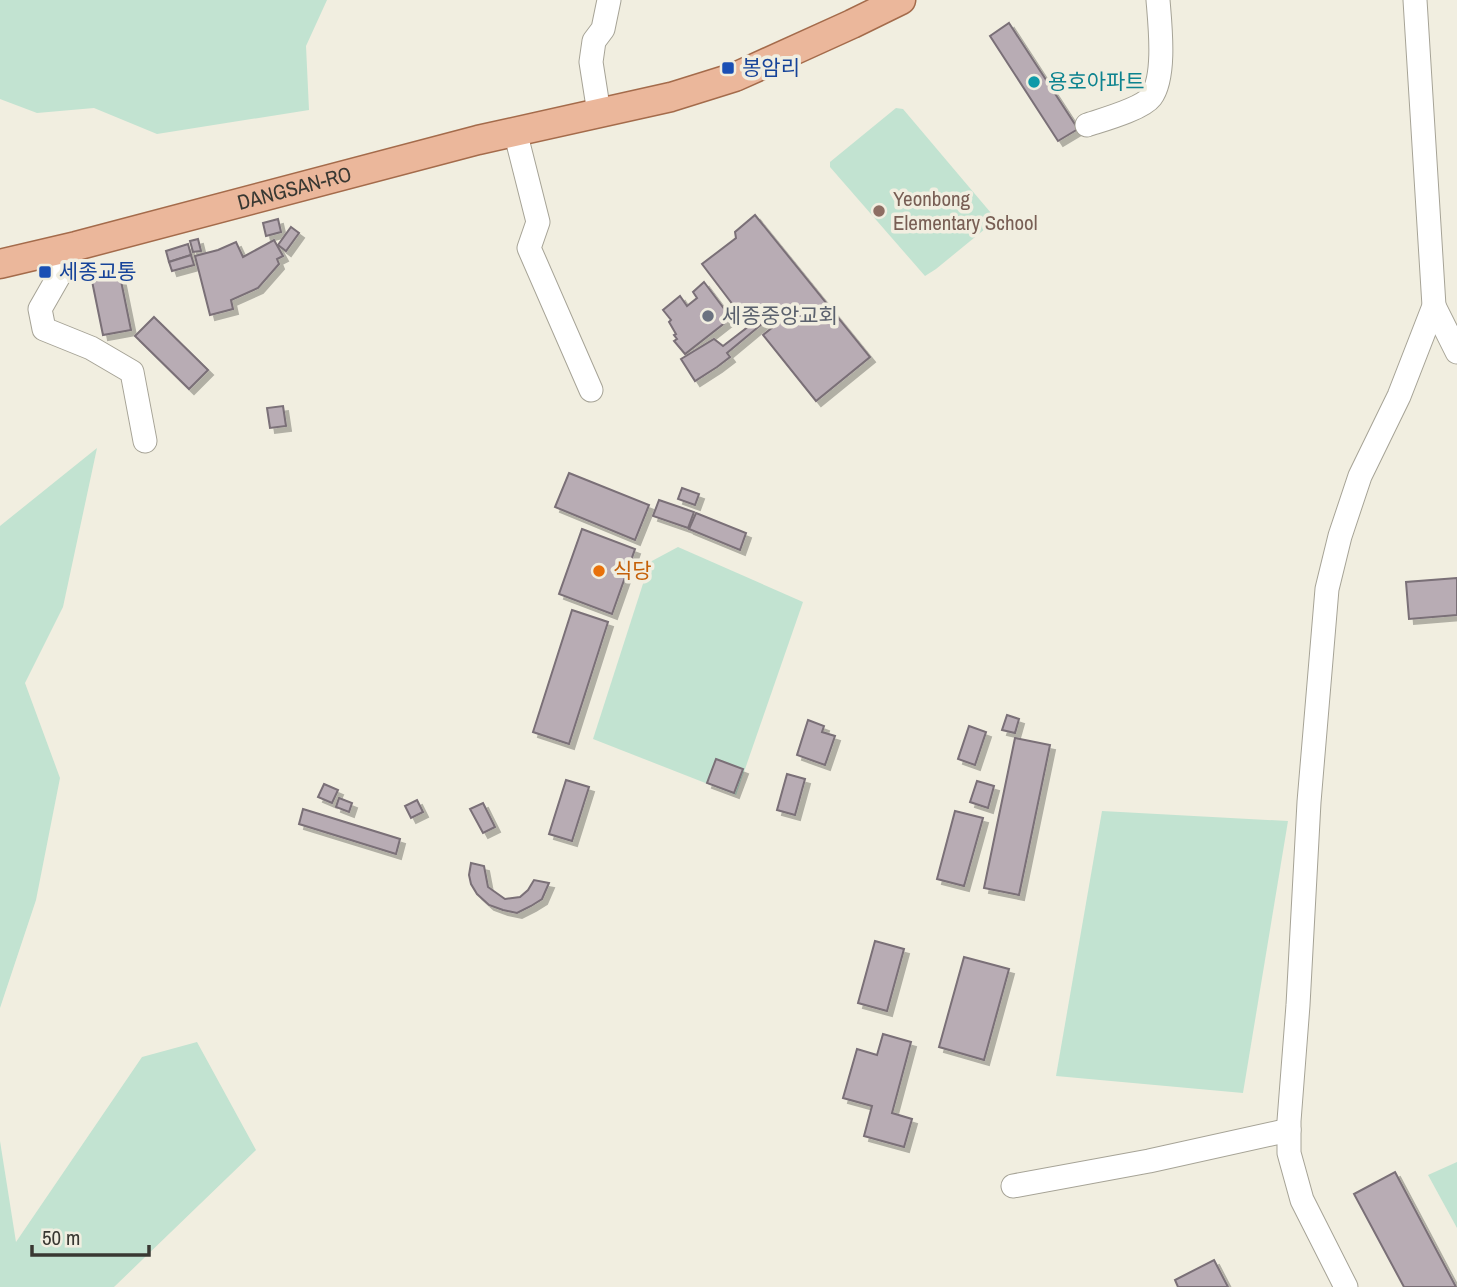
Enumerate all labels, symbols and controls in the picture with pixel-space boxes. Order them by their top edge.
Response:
place label: 봉암리 [742,53,800,82]
marker: 봉암리 [720,60,736,76]
place label: 용호아파트 [1048,67,1145,96]
marker: 용호아파트 [1026,74,1042,90]
street label: DANGSAN-RO [234,159,354,217]
place label: Yeonbong Elementary School [893,184,1038,237]
marker: Yeonbong Elementary School [871,203,887,219]
place label: 세종교통 [59,257,136,286]
marker: 세종교통 [37,264,53,280]
place label: 세종중앙교회 [722,301,838,330]
marker: 세종중앙교회 [700,308,716,324]
place label: 식당 [613,556,652,585]
marker: 식당 [591,563,607,579]
scale bar [32,1214,149,1258]
text: 50 m [42,1223,80,1252]

